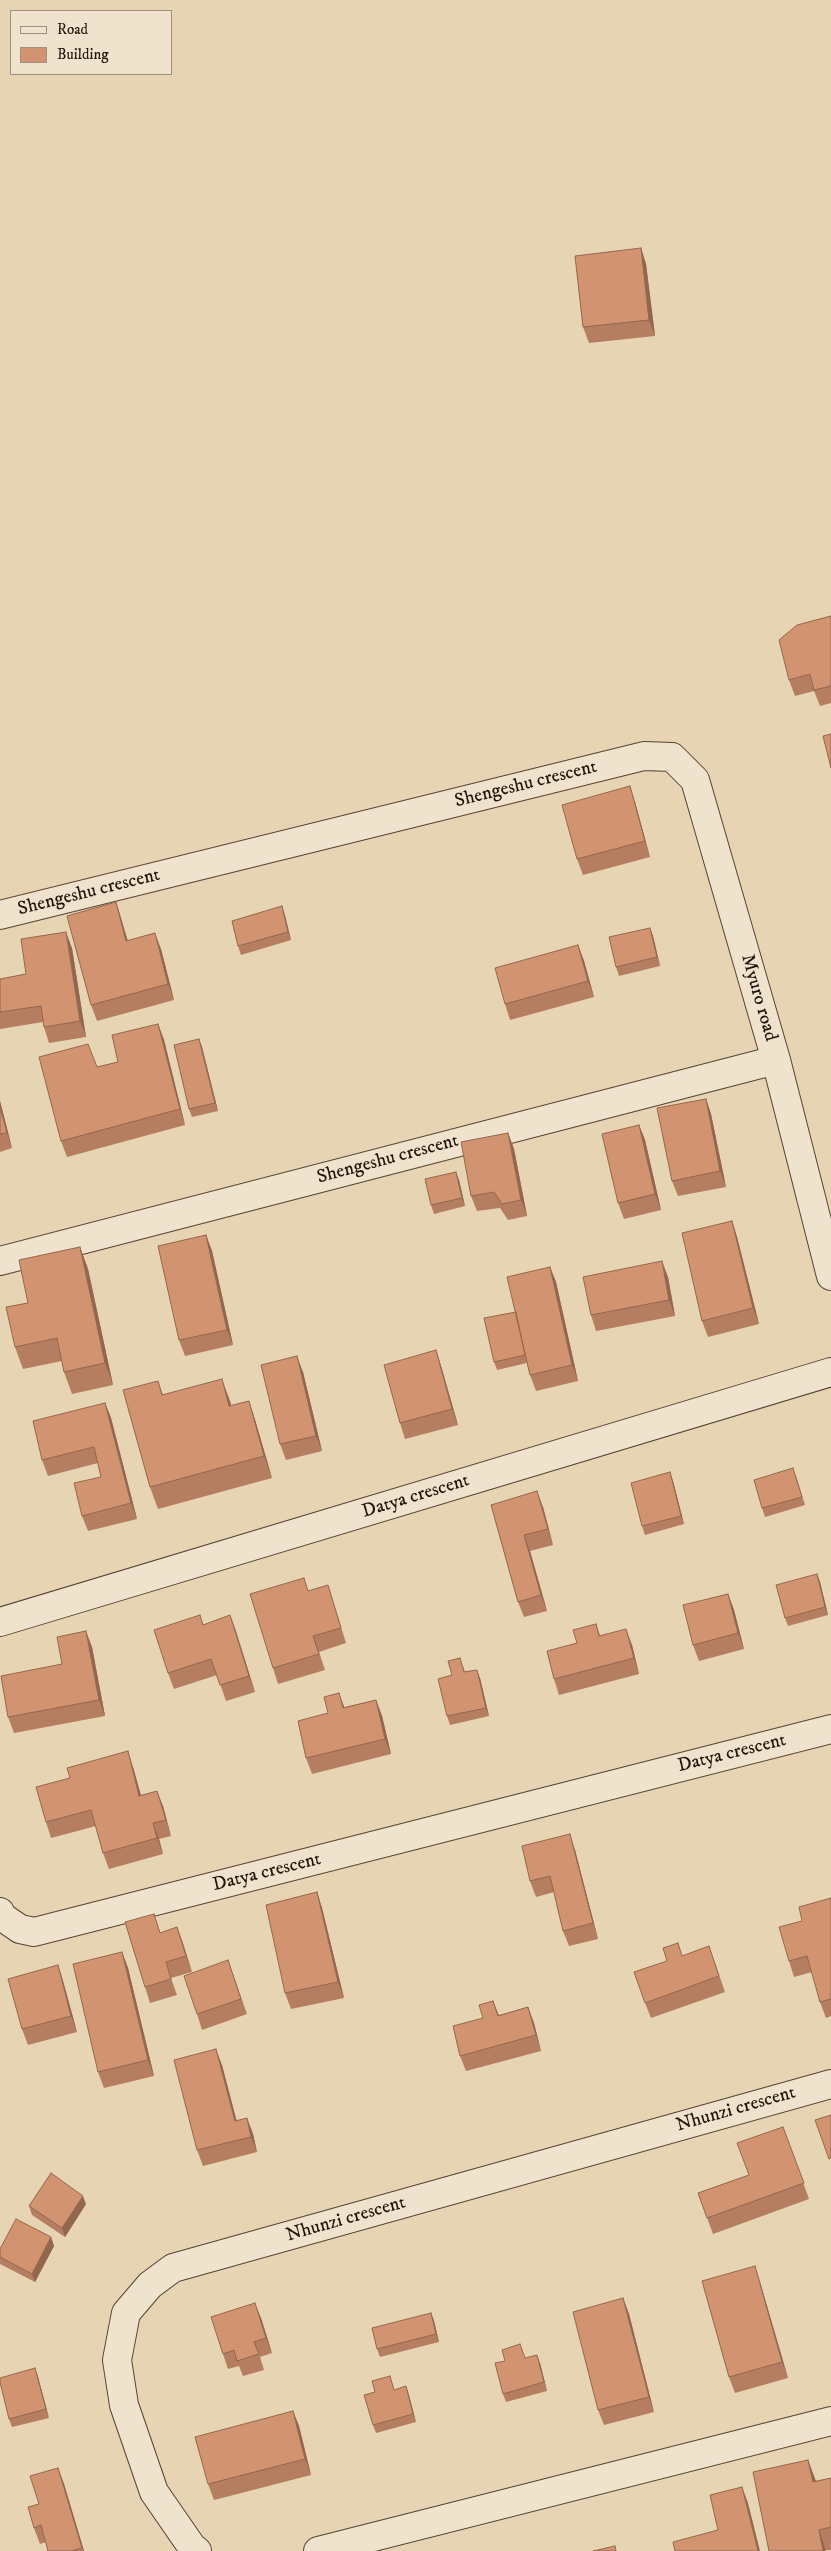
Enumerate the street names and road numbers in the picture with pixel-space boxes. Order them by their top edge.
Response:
street label: Shengeshu crescent [453,756,599,814]
street label: Shengeshu crescent [16,864,162,922]
street label: Myuro road [735,952,781,1044]
street label: Shengeshu crescent [315,1130,461,1190]
street label: Datya crescent [360,1470,472,1524]
street label: Datya crescent [675,1730,789,1778]
street label: Datya crescent [210,1849,324,1897]
street label: Nhunzi crescent [674,2082,798,2138]
street label: Nhunzi crescent [284,2192,408,2248]

